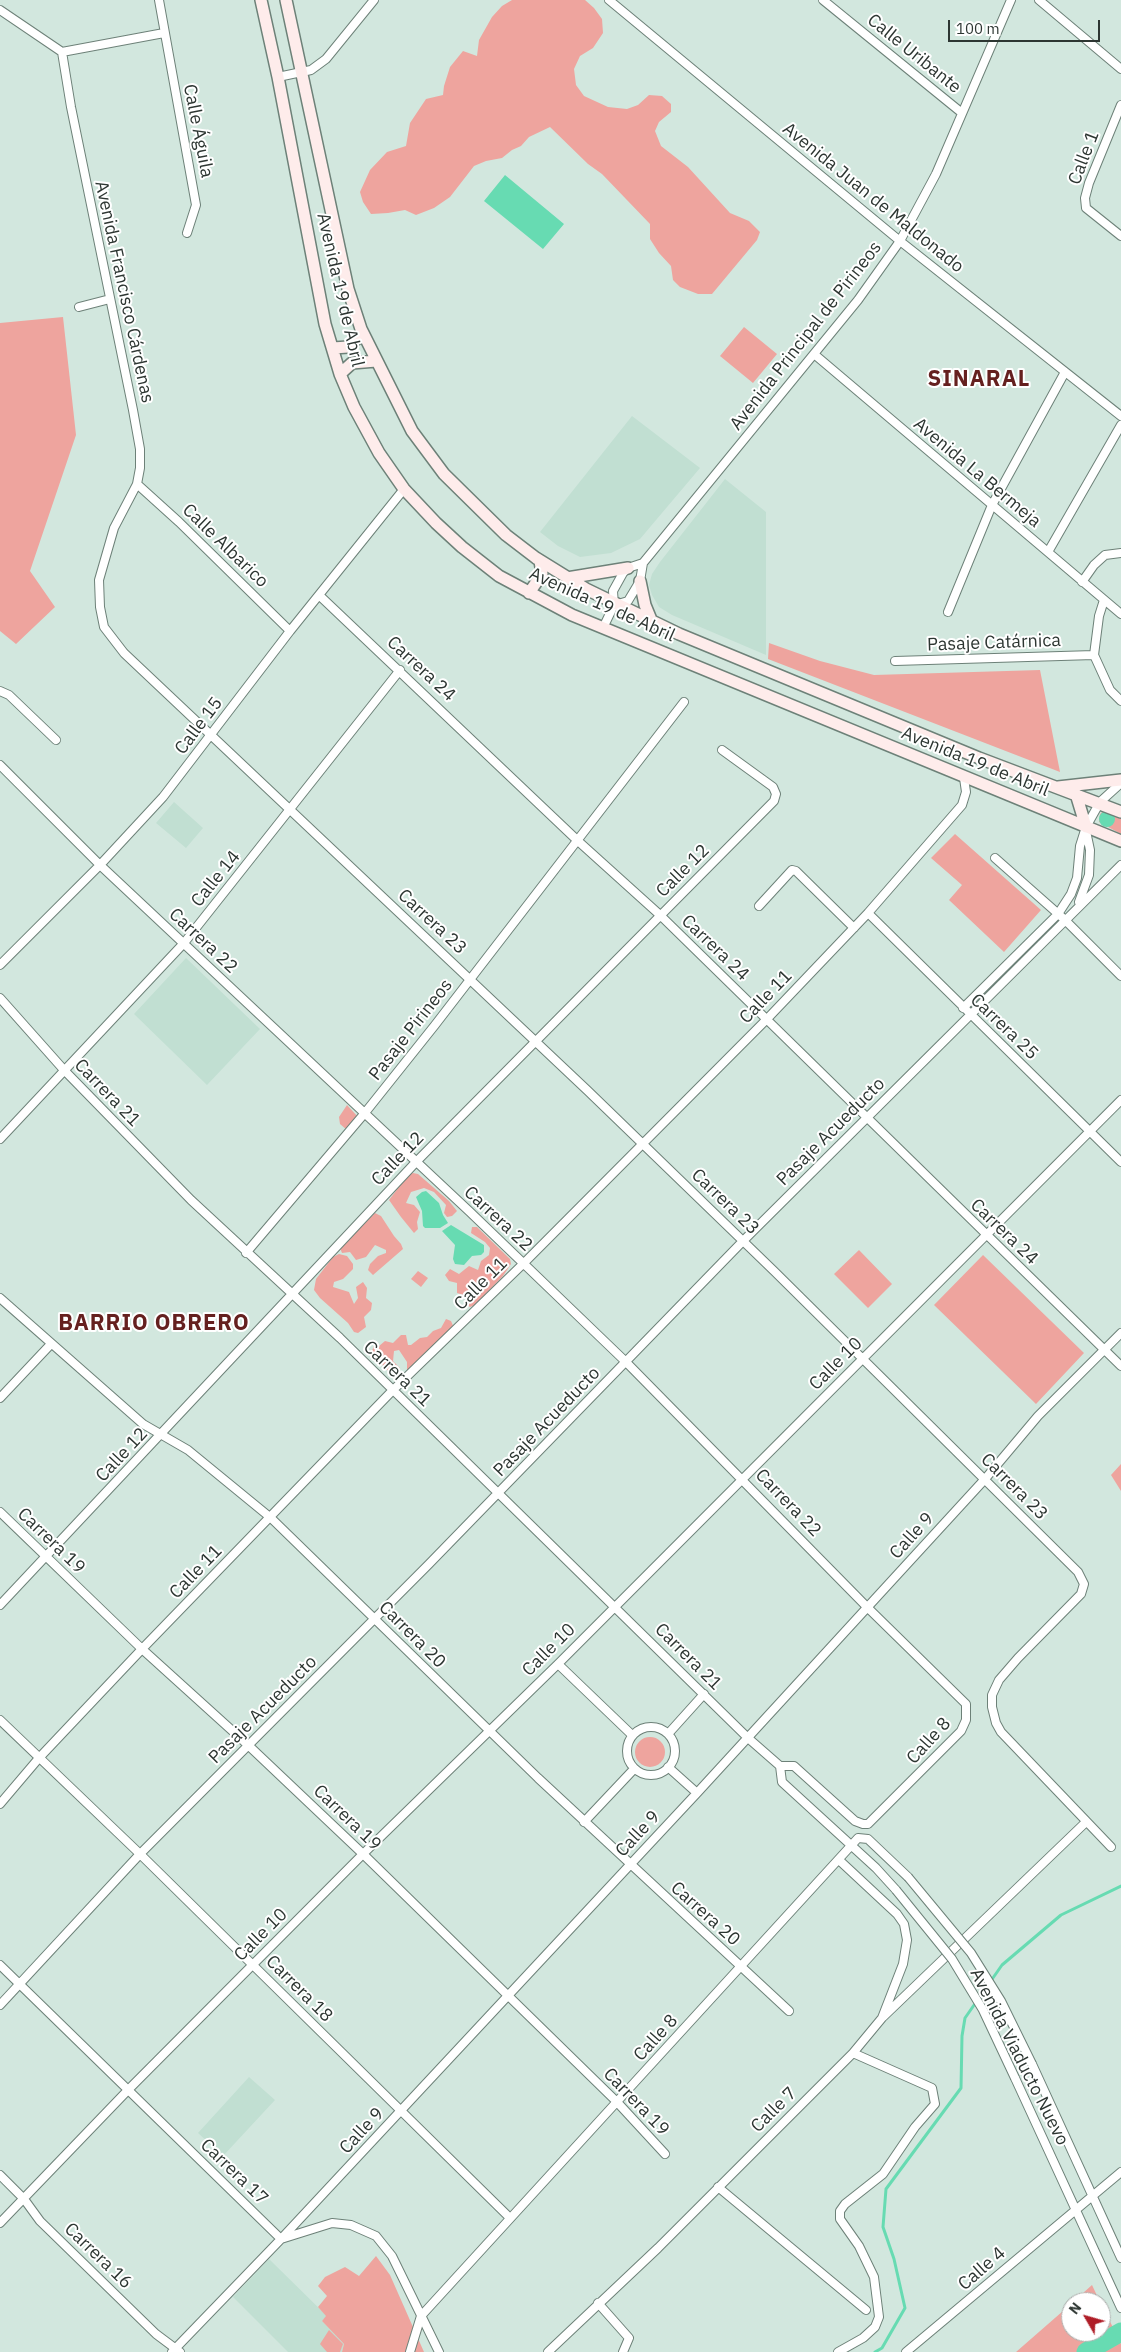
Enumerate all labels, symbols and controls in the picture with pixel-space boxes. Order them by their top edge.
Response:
street label: Calle Uribante [863,10,965,98]
scale bar [951,10,1104,42]
text: 100 m [956,19,1000,38]
street label: Calle Águila [178,82,218,180]
street label: Avenida Juan de Maldonado [778,118,968,278]
street label: Calle 1 [1064,128,1104,188]
street label: Avenida Francisco Cárdenas [90,179,158,405]
street label: Avenida 19 de Abril [312,211,368,369]
street label: Avenida Principal de Pirineos [726,237,886,435]
district label: SINARAL [927,367,1031,393]
street label: Avenida La Bermeja [909,413,1045,533]
street label: Calle Albarico [177,500,273,592]
street label: Avenida 19 de Abril [526,563,678,647]
street label: Pasaje Catárnica [927,630,1061,656]
street label: Carrera 24 [382,632,460,706]
street label: Calle 15 [170,693,228,759]
street label: Avenida 19 de Abril [898,723,1052,801]
street label: Calle 12 [652,840,714,902]
street label: Calle 14 [187,846,245,912]
street label: Carrera 23 [393,885,471,959]
street label: Carrera 22 [164,904,242,978]
street label: Carrera 24 [677,910,753,986]
street label: Calle 11 [735,966,797,1028]
street label: Pasaje Pirineos [365,975,457,1085]
street label: Carrera 25 [966,989,1042,1065]
street label: Carrera 21 [69,1055,145,1131]
street label: Pasaje Acueducto [772,1073,890,1191]
street label: Calle 12 [367,1128,429,1190]
street label: Carrera 23 [687,1164,763,1240]
street label: Carrera 22 [459,1182,537,1256]
street label: Carrera 24 [966,1194,1042,1270]
street label: Calle 11 [450,1253,512,1315]
district label: BARRIO OBRERO [57,1311,251,1337]
street label: Calle 10 [805,1333,867,1395]
street label: Carrera 21 [359,1336,435,1412]
street label: Pasaje Acueducto [489,1363,605,1481]
street label: Calle 12 [92,1423,152,1487]
street label: Carrera 23 [976,1449,1052,1525]
street label: Carrera 22 [750,1465,826,1541]
street label: Carrera 19 [13,1503,89,1579]
street label: Calle 9 [885,1508,939,1564]
street label: Calle 11 [165,1541,227,1603]
street label: Carrera 20 [374,1597,450,1673]
street label: Calle 10 [518,1619,580,1681]
street label: Carrera 21 [650,1619,726,1695]
street label: Pasaje Acueducto [204,1651,322,1769]
street label: Calle 8 [902,1713,956,1769]
street label: Carrera 19 [309,1780,385,1856]
street label: Calle 9 [611,1806,665,1862]
street label: Carrera 20 [666,1877,744,1951]
street label: Calle 10 [230,1904,292,1966]
street label: Carrera 18 [261,1951,337,2027]
street label: Avenida Viaducto Nuevo [965,1965,1073,2149]
street label: Calle 8 [629,2010,683,2066]
street label: Carrera 19 [598,2064,674,2140]
street label: Calle 7 [747,2083,801,2137]
street label: Calle 9 [335,2103,389,2159]
street label: Carrera 17 [196,2134,272,2210]
street label: Carrera 16 [60,2218,136,2294]
street label: Calle 4 [954,2243,1010,2295]
north arrow [1061,2292,1111,2342]
text: N [1065,2299,1085,2318]

